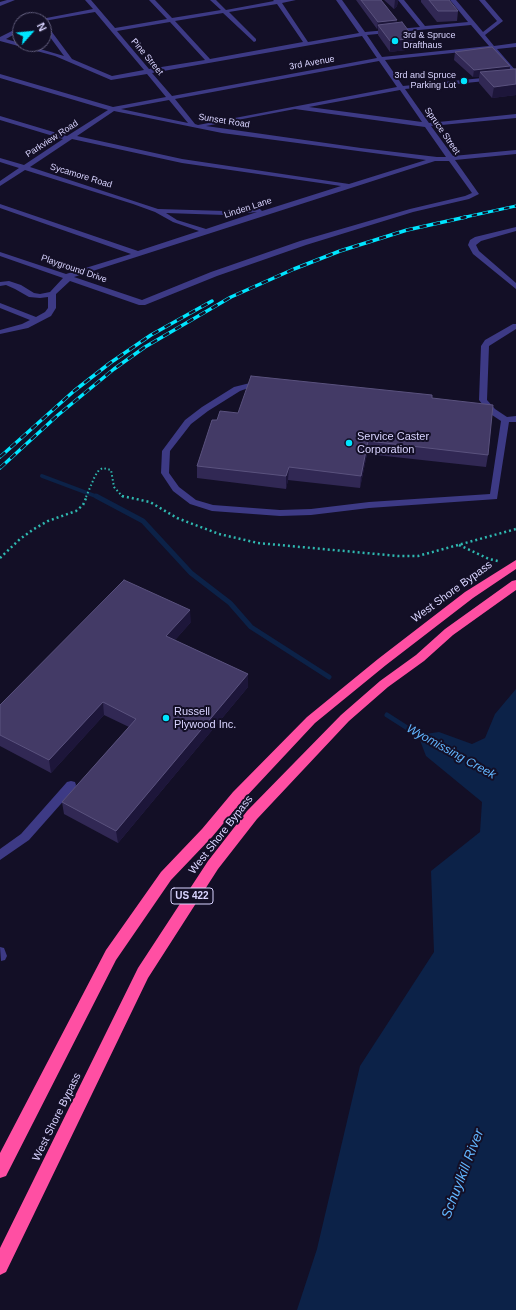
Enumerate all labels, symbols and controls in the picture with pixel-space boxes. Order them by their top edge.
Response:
north arrow [12,12,52,52]
text: N [35,21,49,33]
place label: 3rd & Spruce Drafthaus [403,31,456,52]
street label: Pine Street [129,36,165,78]
marker: 3rd & Spruce Drafthaus [390,36,400,46]
street label: 3rd Avenue [288,54,336,72]
place label: 3rd and Spruce Parking Lot [394,71,456,92]
marker: 3rd and Spruce Parking Lot [459,76,469,86]
street label: Spruce Street [422,105,462,157]
street label: Sunset Road [197,112,251,130]
street label: Parkview Road [24,118,80,160]
street label: Sycamore Road [49,161,113,191]
street label: Linden Lane [223,195,273,221]
street label: Playground Drive [40,253,108,285]
place label: Service Caster Corporation [357,430,429,456]
marker: Service Caster Corporation [344,438,354,448]
street label: West Shore Bypass [409,558,495,626]
place label: Russell Plywood Inc. [174,705,236,731]
marker: Russell Plywood Inc. [161,713,171,723]
water label: Wyomissing Creek [404,721,498,783]
street label: West Shore Bypass [186,793,256,877]
road number: US 422 [171,888,213,904]
street label: West Shore Bypass [30,1071,84,1163]
water label: Schuylkill River [438,1127,488,1221]

